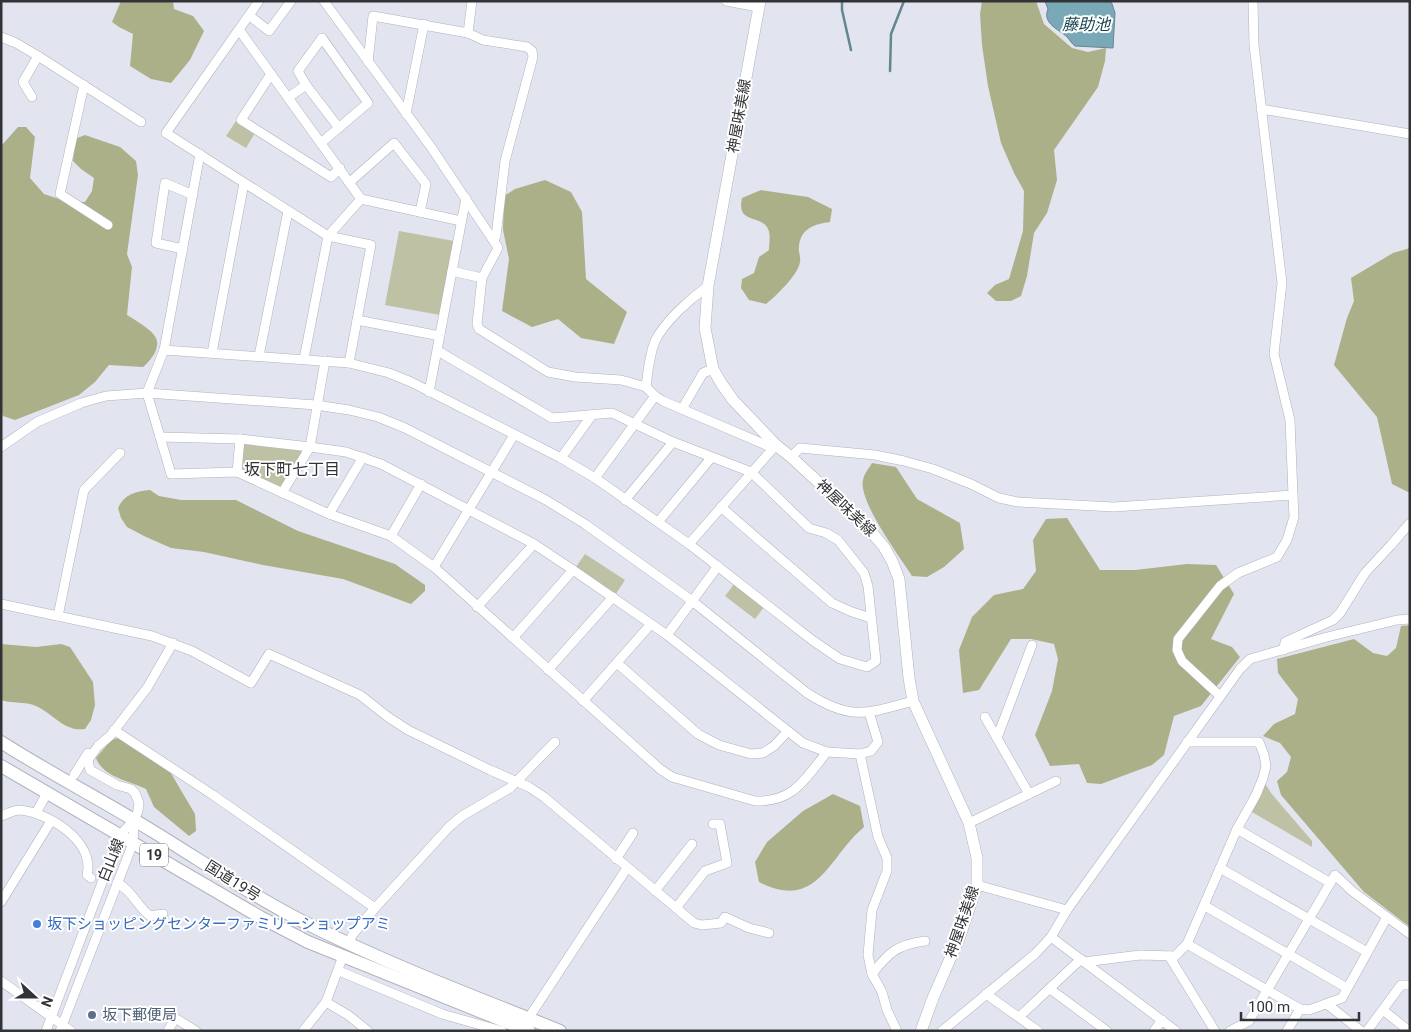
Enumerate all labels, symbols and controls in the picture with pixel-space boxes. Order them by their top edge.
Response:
water label: 藤助池 [1062,15,1112,34]
street label: 神屋味美線 [724,77,754,155]
district label: 坂下町七丁目 [244,460,340,479]
street label: 神屋味美線 [812,476,880,540]
street label: 白山線 [94,836,128,884]
road number: 19 [140,844,168,866]
street label: 国道19号 [202,857,264,905]
street label: 神屋味美線 [941,884,983,960]
place label: 坂下ショッピングセンターファミリーショップアミ [47,915,391,933]
marker: 坂下ショッピングセンターファミリーショップアミ [31,918,43,930]
north arrow [10,972,60,1022]
scale bar [1241,990,1358,1022]
text: N [38,994,56,1009]
text: 100 m [1248,998,1290,1016]
place label: 坂下郵便局 [102,1006,177,1024]
marker: 坂下郵便局 [86,1009,98,1021]

